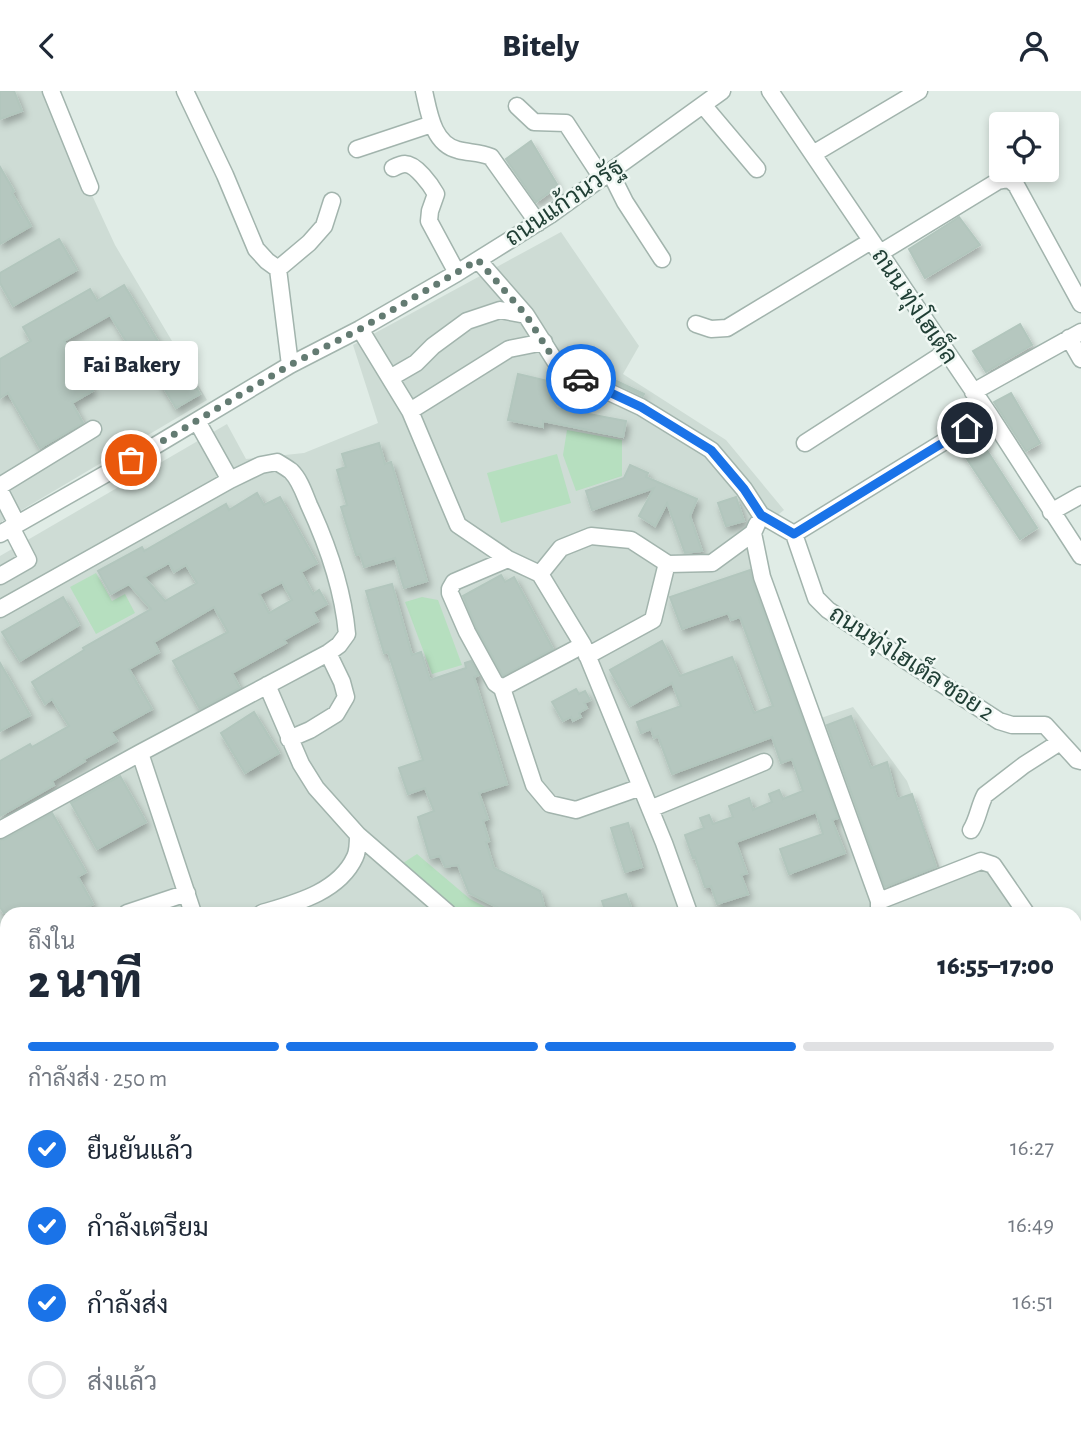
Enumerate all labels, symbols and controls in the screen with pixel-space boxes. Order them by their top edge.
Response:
icon: back [28,27,66,65]
icon: person [1015,27,1053,65]
text: Bitely [502,30,579,62]
map controls [989,112,1059,182]
button: locate [989,112,1059,182]
street label: ถนนแก้วนวรัฐ [499,151,630,253]
street label: ถนน ทุ่งโฮเต็ล [864,241,966,370]
callout: Fai Bakery [64,341,198,390]
courier [546,344,616,414]
text: Fai Bakery [83,354,180,377]
icon: car [562,360,600,398]
pin [937,398,997,458]
icon: home [948,409,986,447]
pin [101,430,161,490]
icon: bag [112,441,150,479]
street label: ถนนทุ่งโฮเต็ล ซอย 2 [823,597,1002,729]
text: ถึงใน [28,931,75,954]
text: 16:55–17:00 [937,953,1054,979]
text: 2 นาที [28,960,142,1006]
text: กำลังส่ง · 250 m [28,1068,167,1091]
icon: check [28,1130,66,1168]
text: 16:27 [1010,1137,1054,1160]
text: ยืนยันแล้ว [87,1138,193,1164]
icon: check [28,1207,66,1245]
text: 16:49 [1008,1214,1054,1237]
text: กำลังเตรียม [87,1215,209,1241]
icon: check [28,1284,66,1322]
text: 16:51 [1012,1291,1054,1314]
text: กำลังส่ง [87,1292,168,1318]
text: ส่งแล้ว [87,1369,157,1395]

